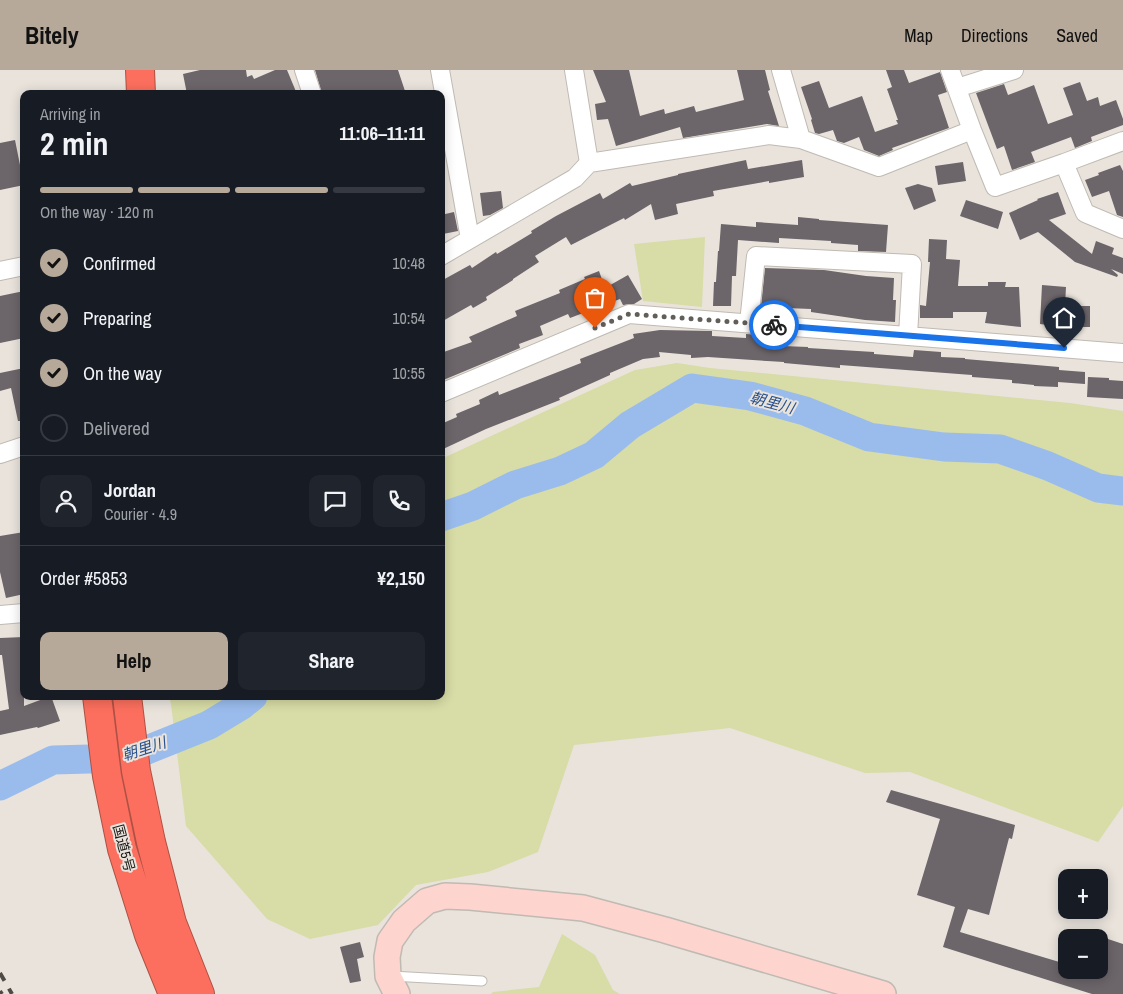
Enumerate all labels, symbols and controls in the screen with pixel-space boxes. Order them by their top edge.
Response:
text: Bitely [25,19,79,51]
text: Map [904,23,933,48]
text: Directions [961,23,1028,48]
text: Saved [1056,23,1098,48]
text: Arriving in [40,103,101,125]
text: 11:06–11:11 [339,120,425,146]
text: 2 min [40,122,109,165]
text: On the way · 120 m [40,201,154,223]
icon: check [40,249,68,277]
text: Confirmed [83,250,156,276]
text: 10:48 [392,252,425,274]
pin [574,277,616,328]
icon: bag [581,284,609,312]
pin [1043,297,1085,348]
courier [749,300,799,350]
icon: check [40,304,68,332]
icon: home [1050,304,1078,332]
text: Preparing [83,305,151,331]
text: 10:54 [392,307,425,329]
icon: bike [760,311,788,339]
icon: check [40,359,68,387]
text: On the way [83,360,162,386]
text: 10:55 [392,362,425,384]
water label: 朝里川 [748,387,799,419]
text: Delivered [83,415,150,441]
button: person [40,475,92,527]
button: chat [309,475,361,527]
button: phone [373,475,425,527]
text: Jordan [104,477,156,503]
text: Courier · 4.9 [104,503,177,525]
text: Order #5853 [40,565,127,591]
text: ¥2,150 [377,565,425,591]
button: Help [40,632,228,690]
button: Share [238,632,425,690]
water label: 朝里川 [119,731,170,765]
street label: 国道5号 [109,822,139,874]
map controls [1058,869,1108,979]
button: + [1058,869,1108,919]
button: − [1058,929,1108,979]

